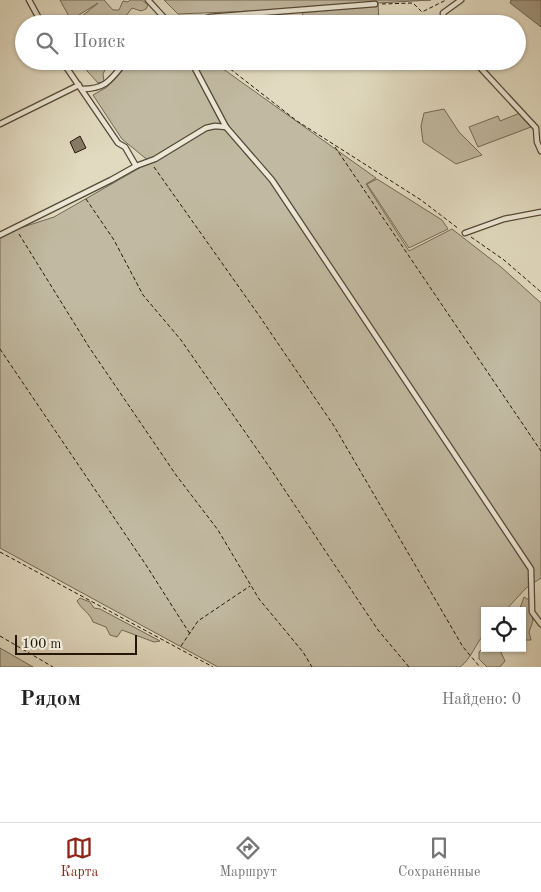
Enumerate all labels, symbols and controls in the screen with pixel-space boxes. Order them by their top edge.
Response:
search box [15,15,526,70]
icon: search [33,29,61,57]
text: Поиск [73,33,125,52]
map controls [481,607,526,652]
button: locate [481,607,526,652]
scale bar [15,632,138,655]
text: 100 m [22,637,61,651]
text: Рядом [20,689,81,710]
text: Найдено: 0 [442,692,521,708]
tab: Карта [61,834,98,881]
tab: Маршрут [219,834,277,881]
tab: Сохранённые [398,834,480,881]

